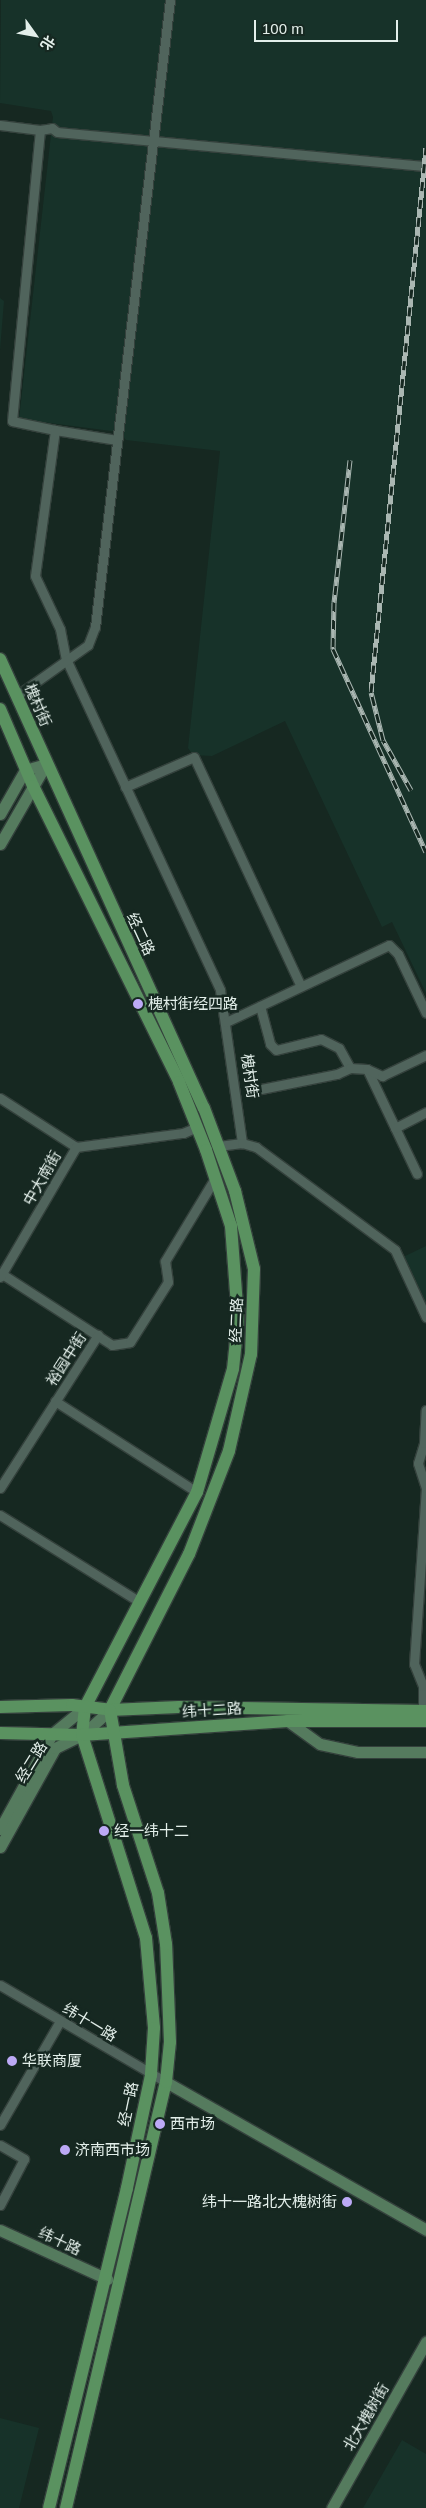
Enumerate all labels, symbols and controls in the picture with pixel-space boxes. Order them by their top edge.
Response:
north arrow [10,10,60,60]
scale bar [256,10,400,42]
text: 100 m [262,20,304,37]
text: 北 [37,33,58,53]
street label: 槐村街 [21,681,55,729]
street label: 经二路 [123,910,159,958]
place label: 槐村街经四路 [148,995,238,1013]
marker: 槐村街经四路 [132,998,144,1010]
street label: 槐村街 [238,1052,262,1100]
street label: 中大南街 [19,1148,65,1208]
street label: 经二路 [226,1297,246,1343]
street label: 裕园中街 [42,1329,90,1389]
street label: 纬十二路 [181,1699,243,1721]
street label: 经二路 [11,1738,51,1786]
place label: 经一纬十二 [114,1822,189,1840]
marker: 经一纬十二 [98,1825,110,1837]
street label: 纬十一路 [60,1999,120,2045]
place label: 华联商厦 [22,2052,82,2070]
marker: 华联商厦 [6,2055,18,2067]
street label: 经一路 [115,2080,141,2128]
place label: 西市场 [170,2115,215,2133]
marker: 西市场 [154,2118,166,2130]
place label: 济南西市场 [75,2141,150,2159]
marker: 济南西市场 [59,2144,71,2156]
place label: 纬十一路北大槐树街 [202,2193,337,2211]
marker: 纬十一路北大槐树街 [341,2196,353,2208]
street label: 纬十路 [36,2223,84,2259]
street label: 北大槐树街 [339,2380,393,2454]

